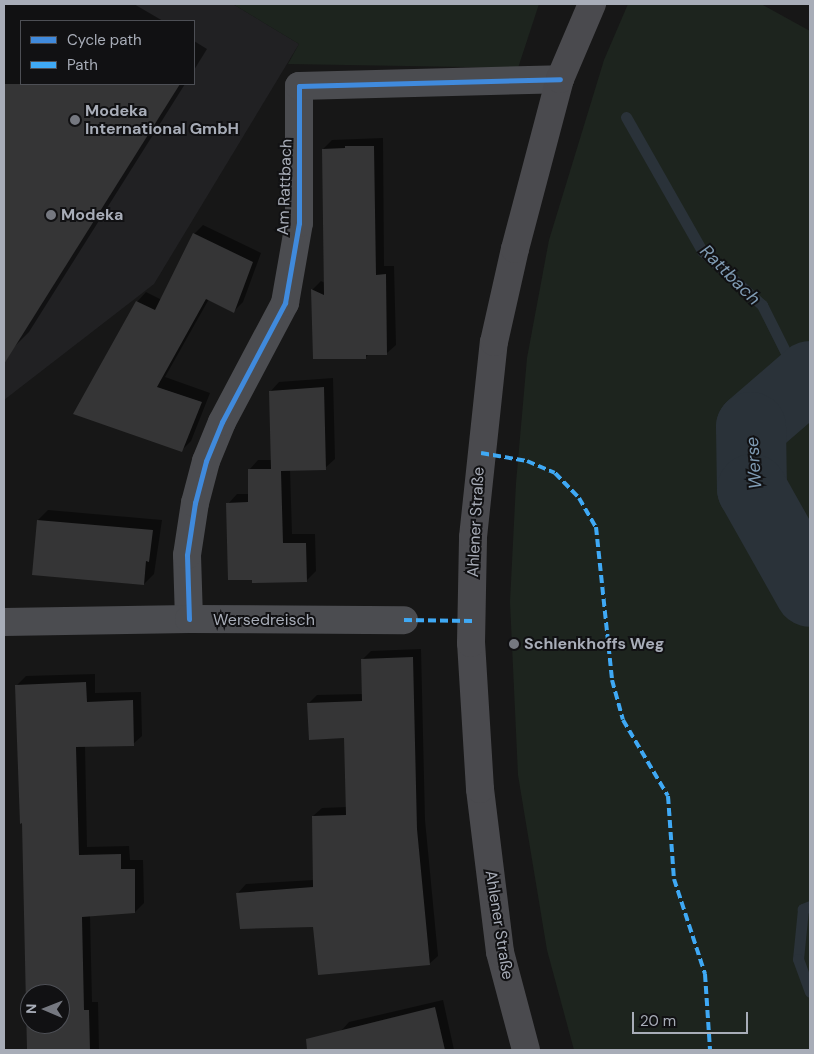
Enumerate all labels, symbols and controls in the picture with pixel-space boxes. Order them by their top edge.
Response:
legend [20,20,195,85]
text: Cycle path [67,30,142,50]
text: Path [67,55,98,75]
place label: Modeka International GmbH [85,101,239,139]
marker: Modeka International GmbH [69,114,81,126]
street label: Am Rattbach [274,138,296,236]
place label: Modeka [61,205,123,225]
marker: Modeka [45,209,57,221]
water label: Rattbach [695,240,765,310]
water label: Werse [741,436,767,490]
street label: Ahlener Straße [464,466,488,578]
street label: Wersedreisch [213,610,315,630]
place label: Schlenkhoffs Weg [524,634,664,654]
marker: Schlenkhoffs Weg [508,638,520,650]
street label: Ahlener Straße [481,869,517,981]
north arrow [20,984,70,1034]
scale bar [634,1002,750,1034]
text: N [22,1003,40,1014]
text: 20 m [640,1011,676,1031]

